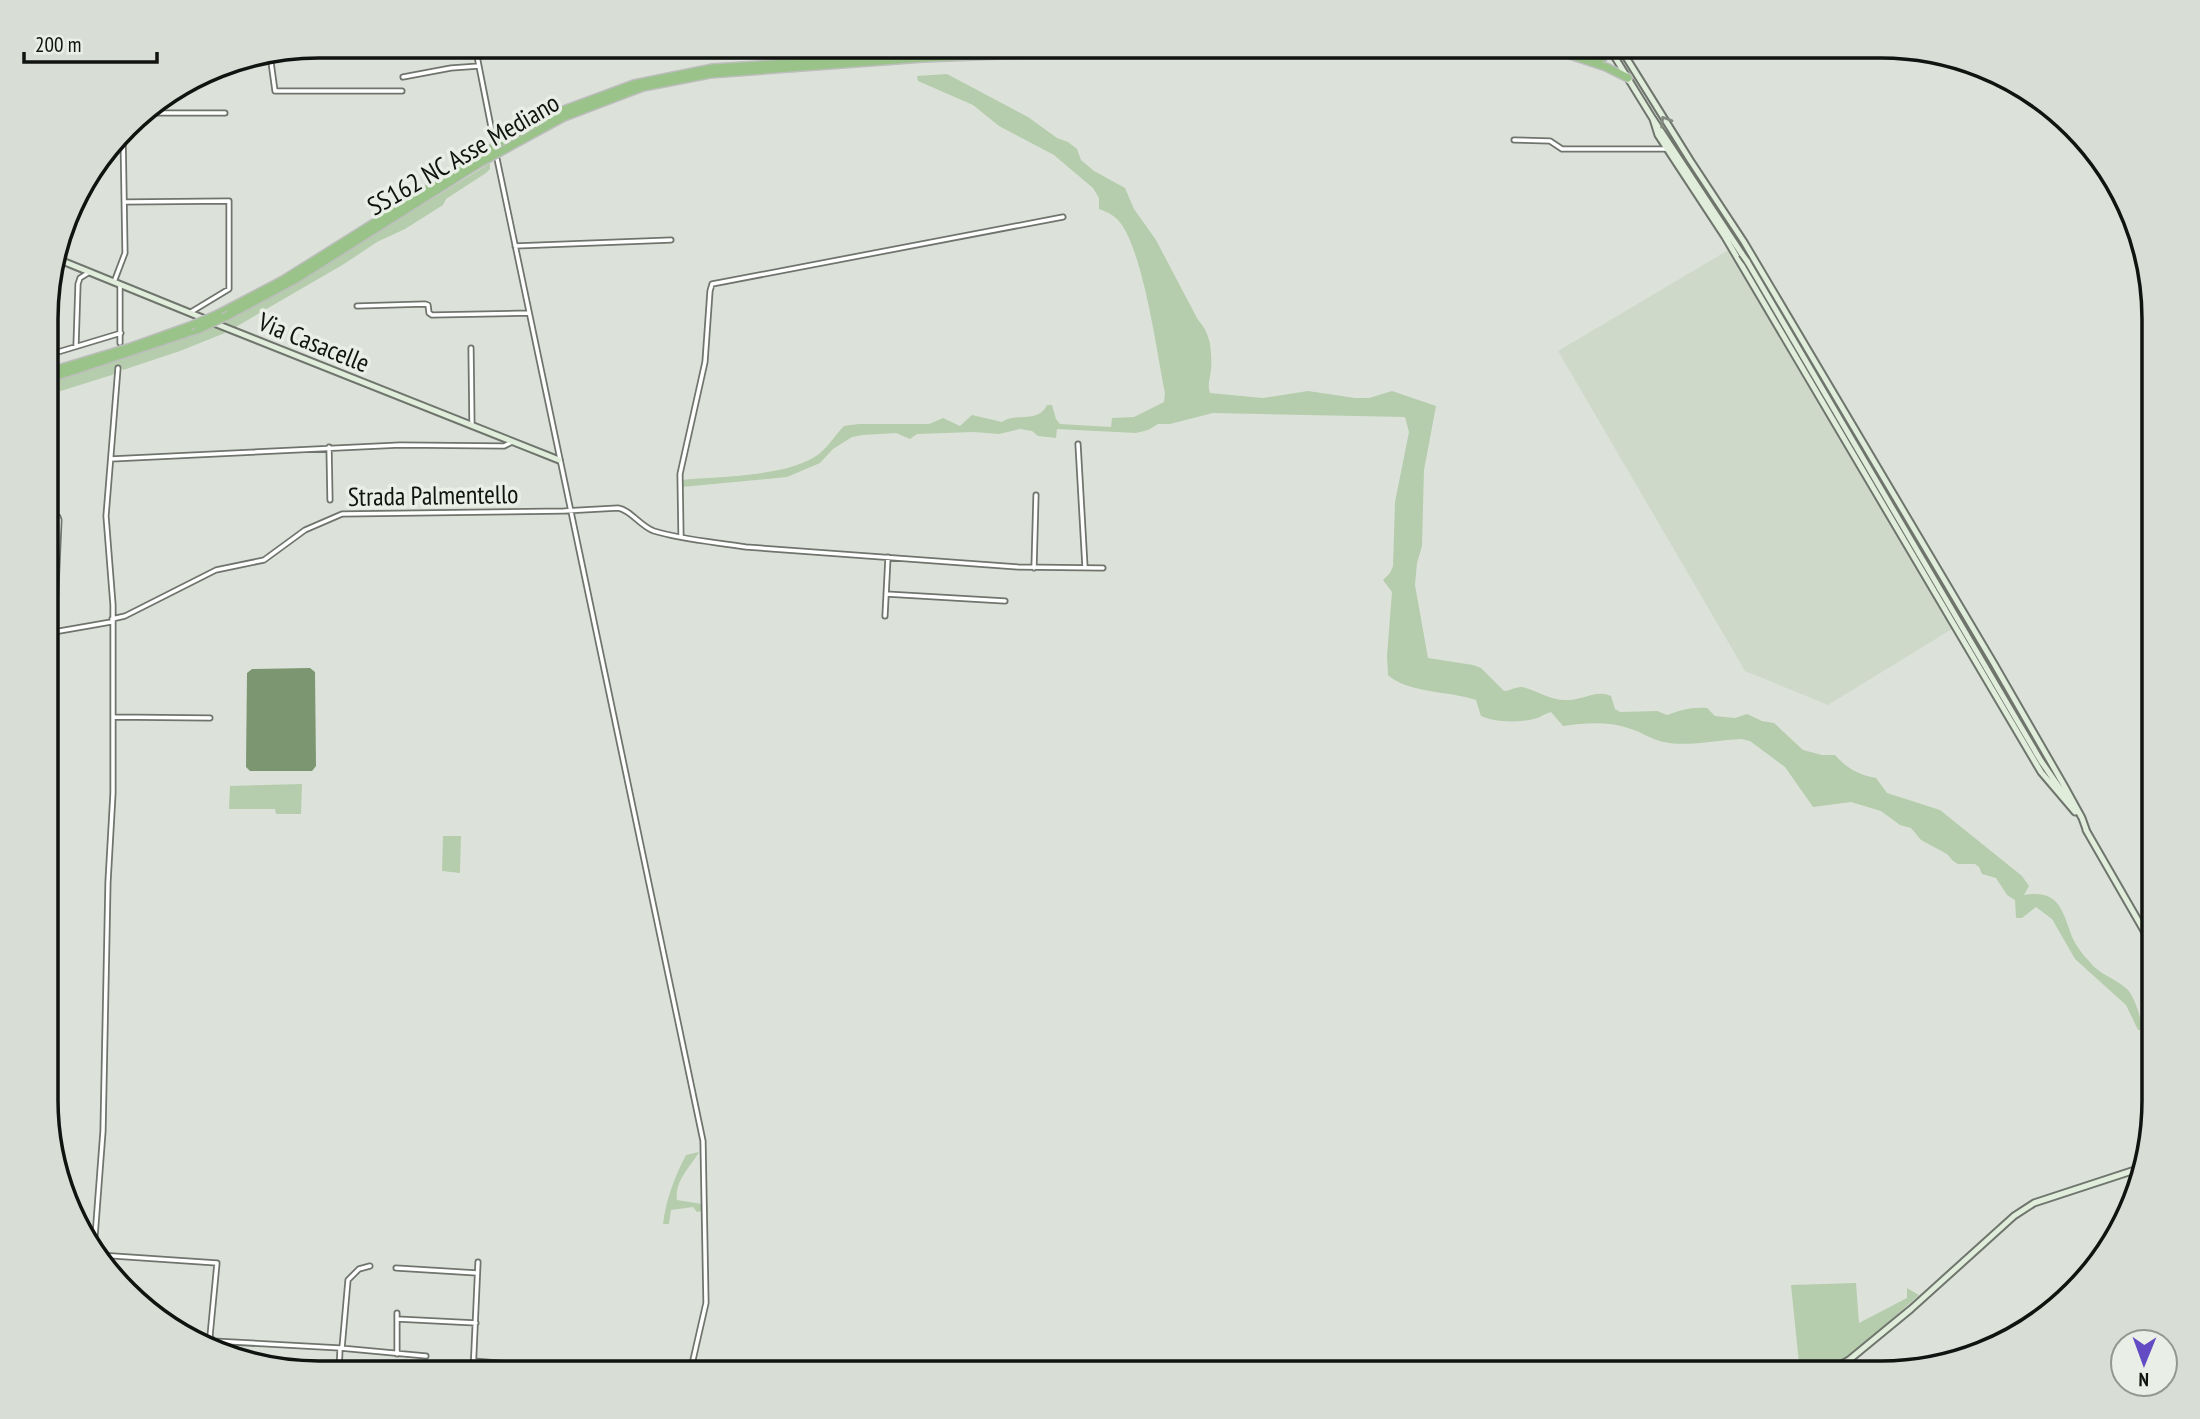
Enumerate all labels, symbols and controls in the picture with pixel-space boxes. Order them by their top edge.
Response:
scale bar [24,21,158,65]
text: 200 m [35,31,81,58]
street label: SS162 NC Asse Mediano [361,86,565,222]
one-way arrow [1660,115,1673,128]
street label: Via Casacelle [253,304,374,379]
street label: Strada Palmentello [347,477,519,513]
north arrow [2109,1328,2179,1398]
text: N [2138,1368,2149,1392]

